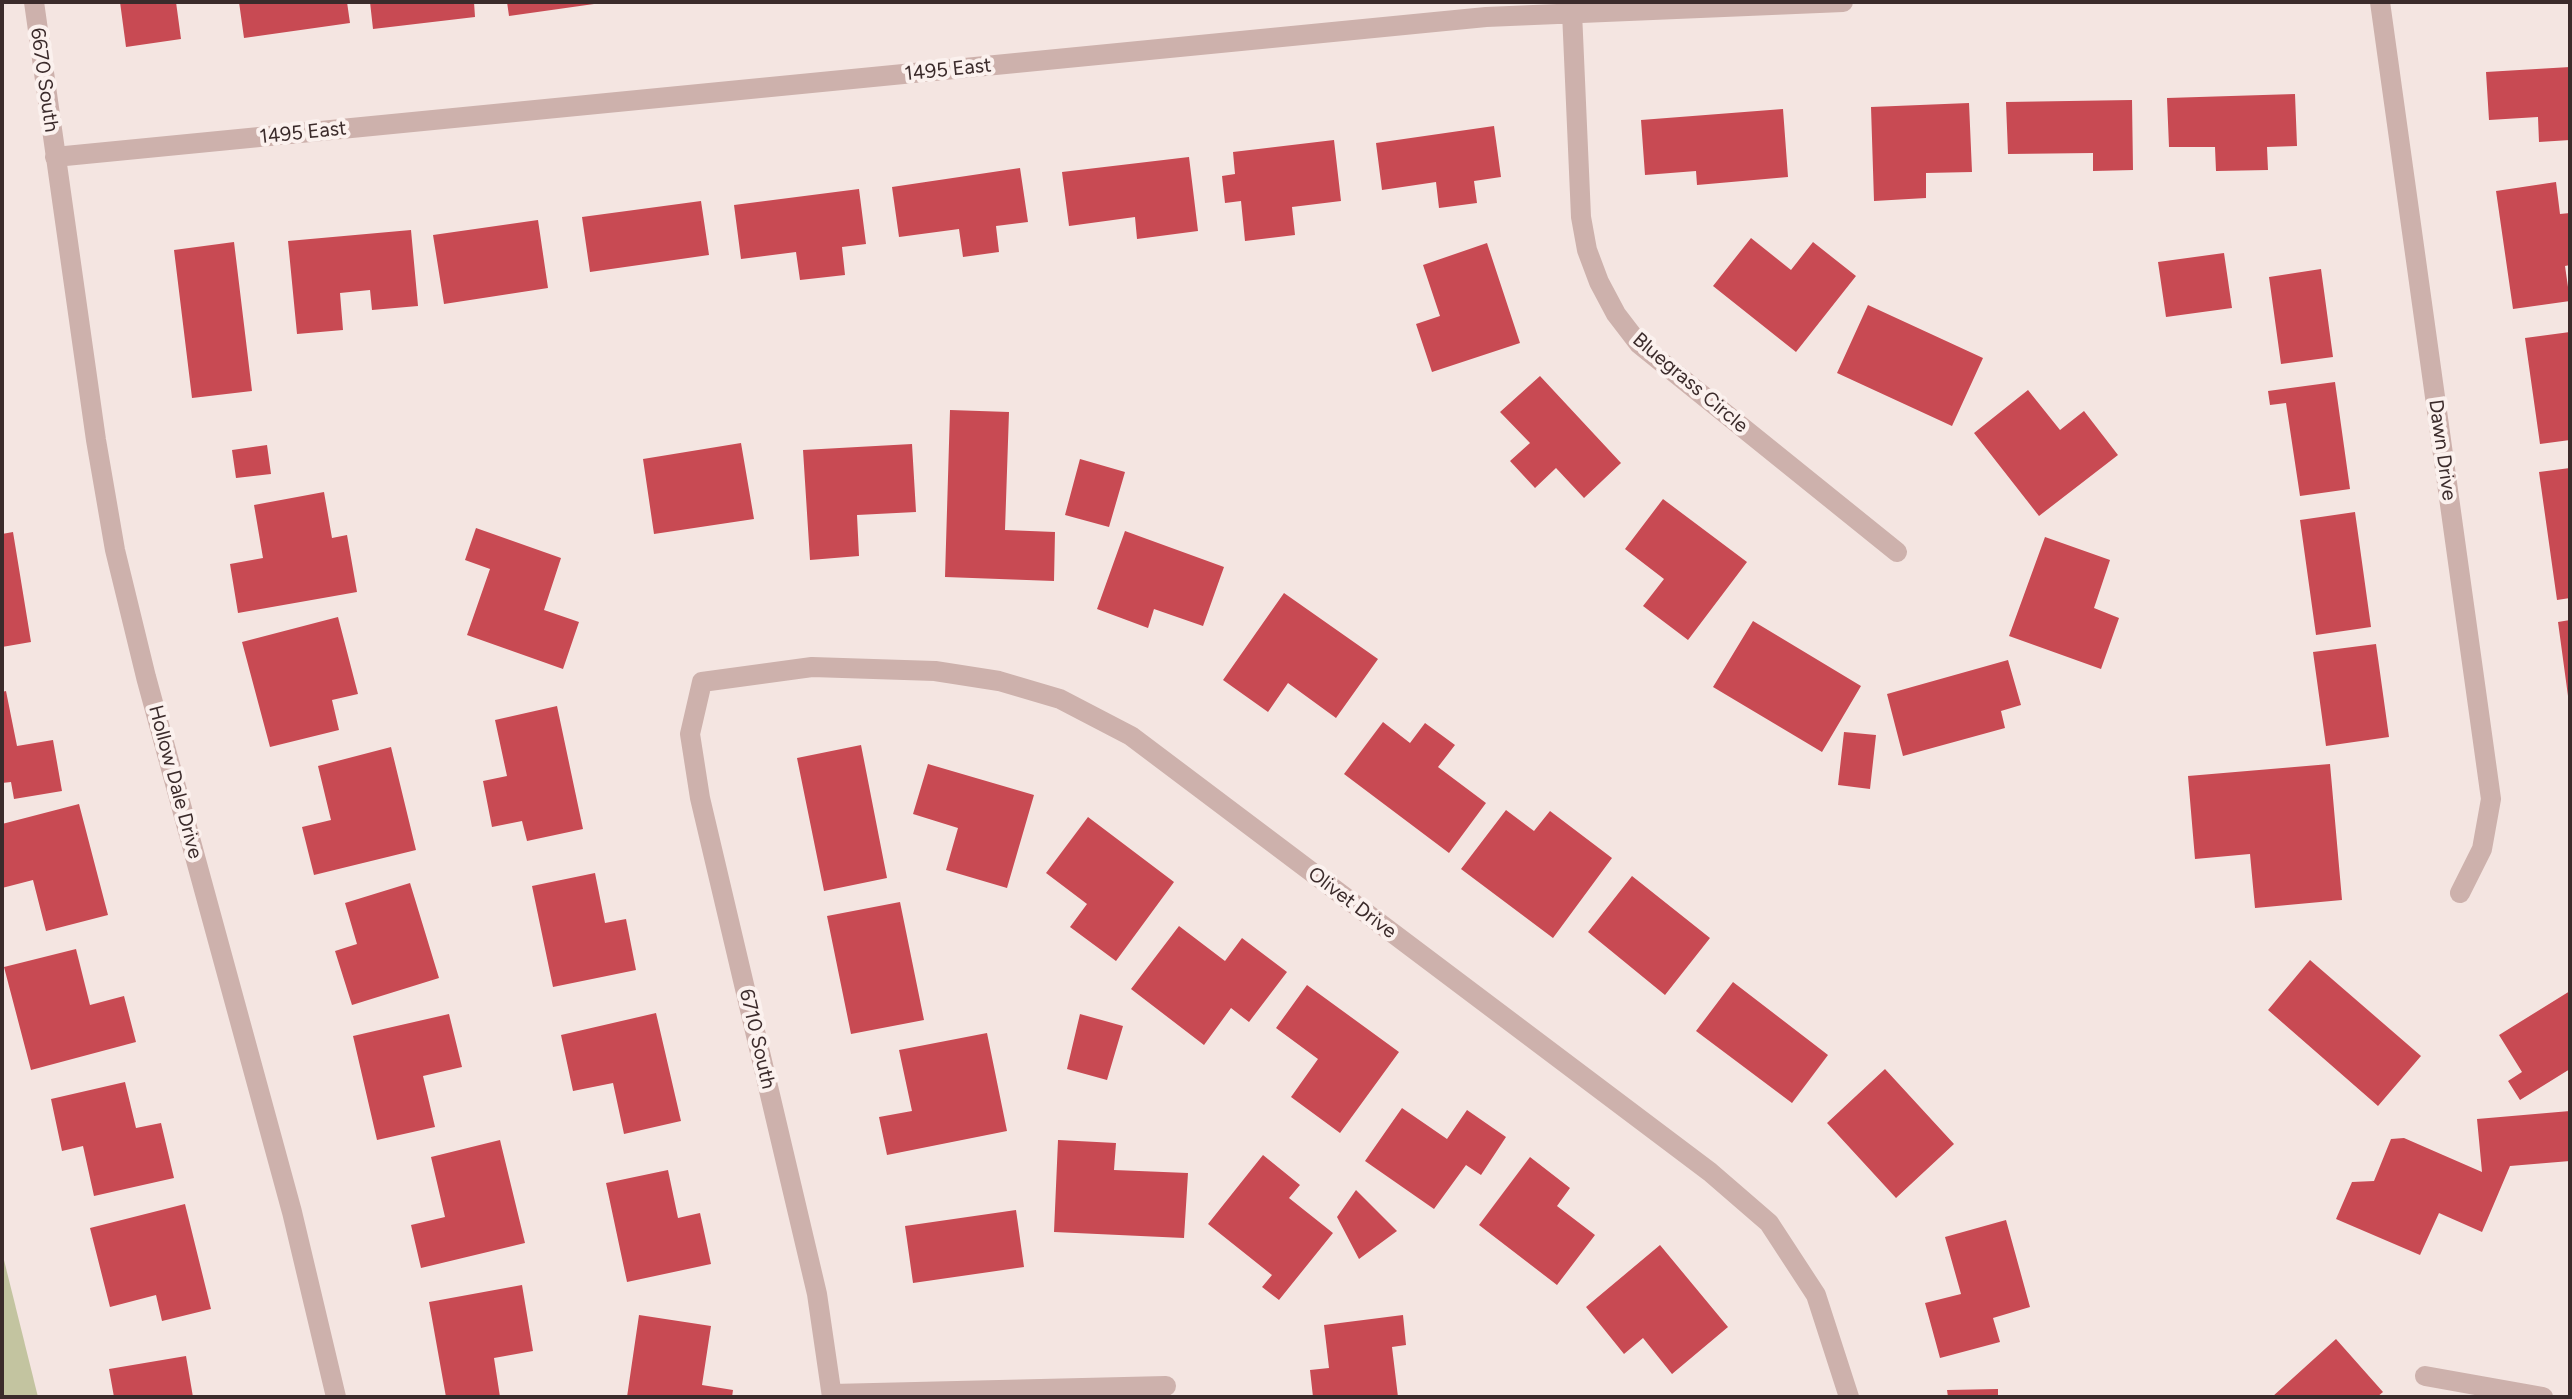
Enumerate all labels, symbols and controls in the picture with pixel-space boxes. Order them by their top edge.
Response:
street label: 6670 South [25,26,63,134]
street label: 1495 East [903,53,993,87]
street label: 1495 East [258,116,348,150]
street label: Bluegrass Circle [1628,328,1752,438]
street label: Dawn Drive [2423,398,2461,502]
street label: Hollow Dale Drive [143,703,207,861]
street label: Olivet Drive [1303,862,1401,944]
street label: 6710 South [734,987,780,1091]

